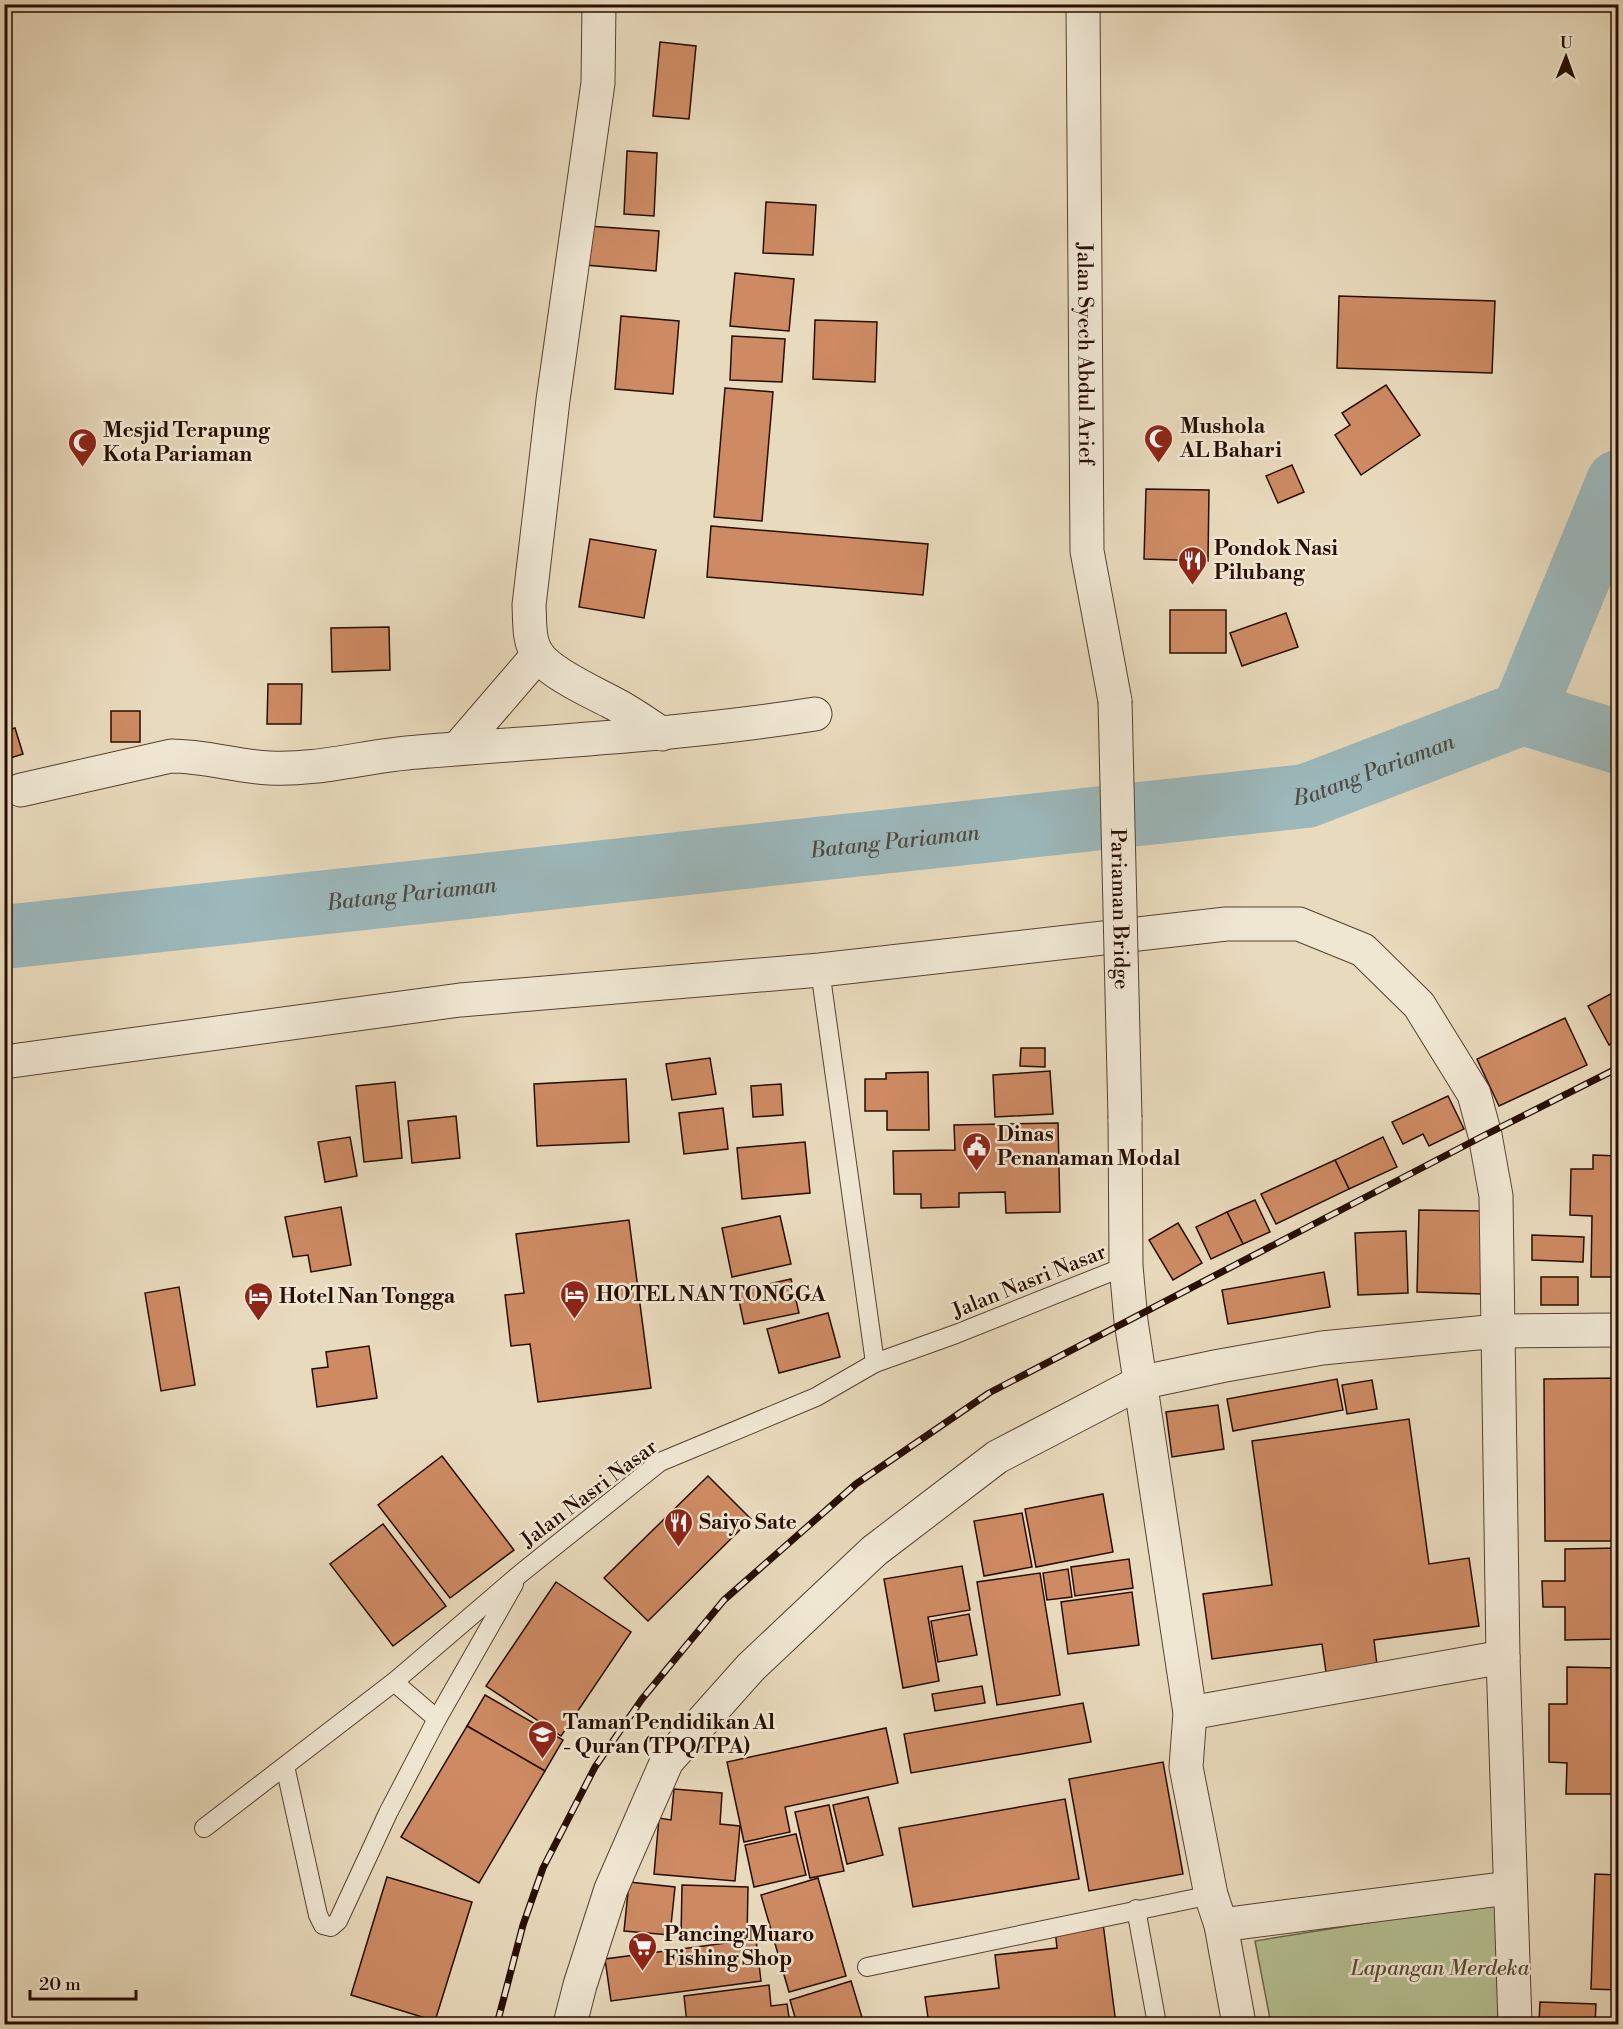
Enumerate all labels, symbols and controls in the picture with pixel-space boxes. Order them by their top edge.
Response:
north arrow [1536,27,1596,87]
text: U [1560,33,1573,53]
street label: Jalan Syech Abdul Arief [1071,242,1098,467]
place label: Mushola AL Bahari [1179,414,1282,464]
place label: Mesjid Terapung Kota Pariaman [103,418,271,468]
mosque icon: Mushola AL Bahari [1143,422,1175,464]
mosque icon: Mesjid Terapung Kota Pariaman [66,426,98,468]
place label: Pondok Nasi Pilubang [1214,536,1338,586]
restaurant icon: Pondok Nasi Pilubang [1177,544,1209,586]
water label: Batang Pariaman [1291,728,1459,812]
water label: Batang Pariaman [808,819,982,865]
street label: Pariaman Bridge [1104,828,1134,990]
water label: Batang Pariaman [325,872,499,917]
place label: Dinas Penanaman Modal [997,1122,1180,1172]
public building icon: Dinas Penanaman Modal [960,1130,992,1172]
street label: Jalan Nasri Nasar [948,1239,1110,1325]
hotel icon: HOTEL NAN TONGGA [559,1278,591,1320]
hotel icon: Hotel Nan Tongga [242,1280,274,1322]
place label: HOTEL NAN TONGGA [596,1282,826,1308]
place label: Hotel Nan Tongga [279,1284,456,1310]
street label: Jalan Nasri Nasar [516,1434,663,1554]
restaurant icon: Saiyo Sate [662,1506,694,1548]
place label: Saiyo Sate [699,1510,797,1536]
place label: Taman Pendidikan Al - Quran (TPQ/TPA) [563,1710,775,1760]
school or university icon: Taman Pendidikan Al - Quran (TPQ/TPA) [526,1718,558,1760]
place label: Pancing Muaro Fishing Shop [664,1922,814,1972]
supermarket icon: Pancing Muaro Fishing Shop [627,1930,659,1972]
park label: Lapangan Merdeka [1350,1956,1530,1982]
scale bar [30,1963,136,2001]
text: 20 m [39,1973,81,1996]

